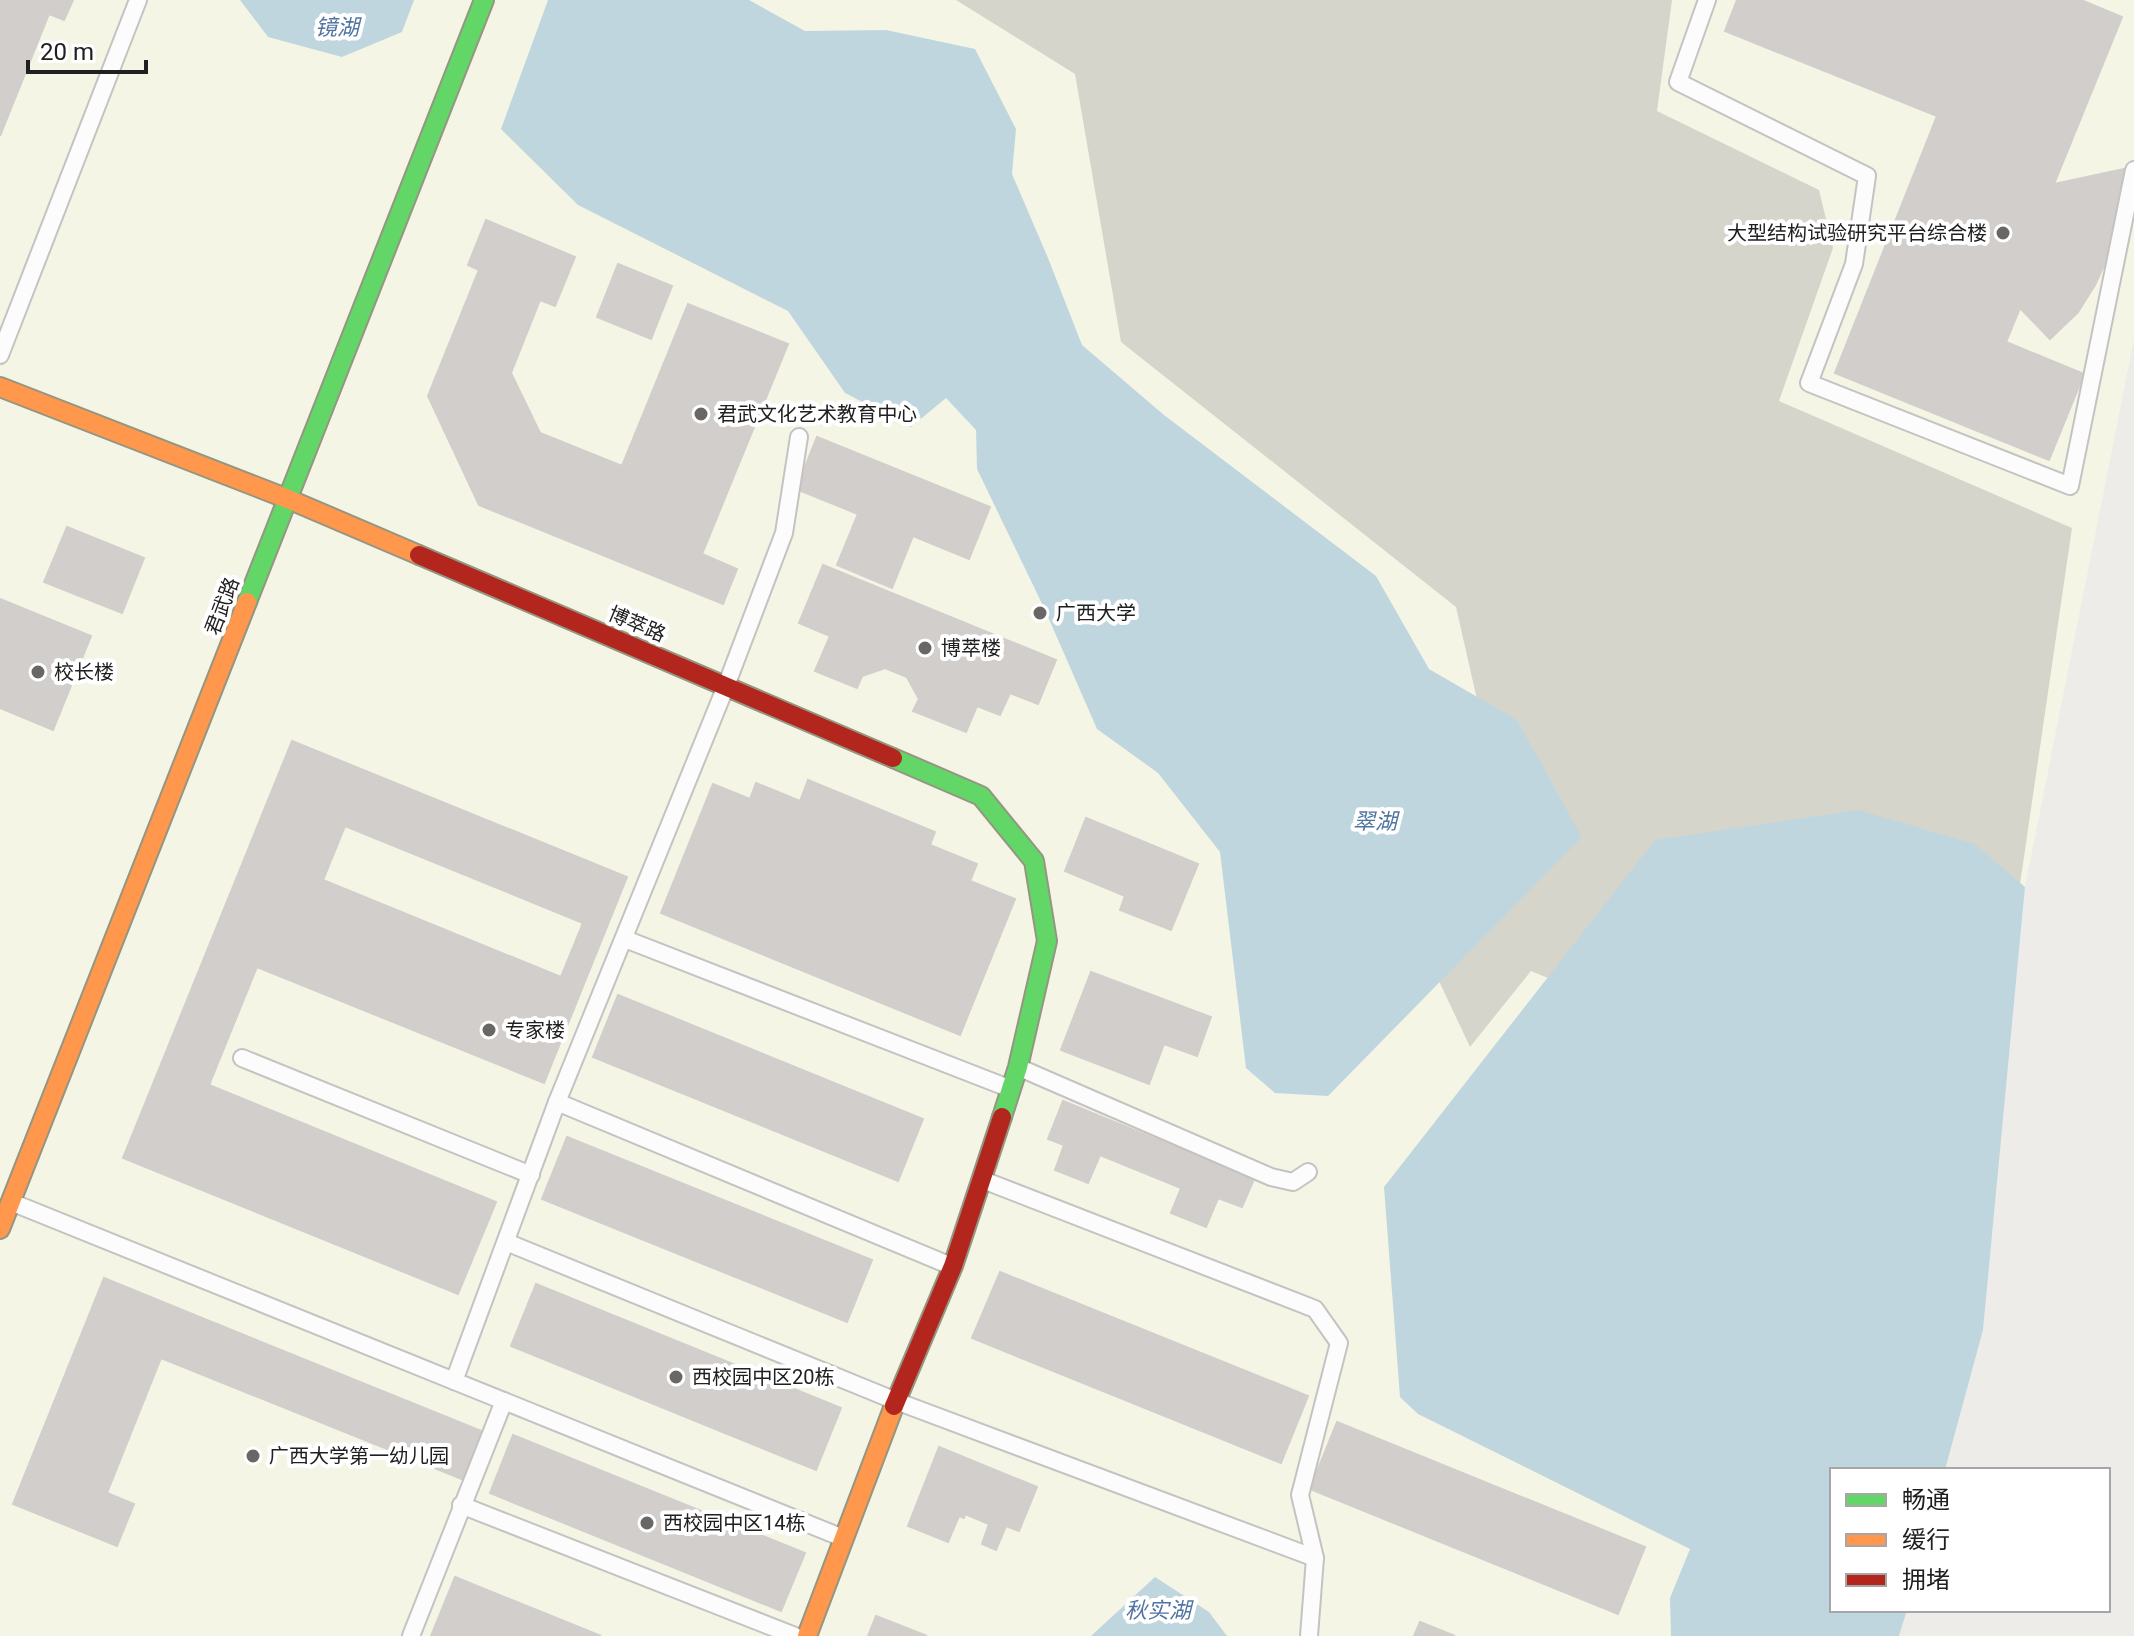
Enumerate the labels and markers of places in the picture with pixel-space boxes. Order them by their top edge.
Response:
place label: 大型结构试验研究平台综合楼 [1727,221,1987,245]
marker: 大型结构试验研究平台综合楼 [1994,224,2012,242]
place label: 君武文化艺术教育中心 [717,402,917,426]
marker: 君武文化艺术教育中心 [692,405,710,423]
place label: 广西大学 [1056,601,1136,625]
marker: 广西大学 [1031,604,1049,622]
place label: 博萃楼 [941,636,1001,660]
marker: 博萃楼 [916,639,934,657]
place label: 校长楼 [54,660,114,684]
marker: 校长楼 [29,663,47,681]
place label: 专家楼 [505,1018,565,1042]
marker: 专家楼 [480,1021,498,1039]
place label: 西校园中区20栋 [692,1365,834,1389]
marker: 西校园中区20栋 [667,1368,685,1386]
place label: 广西大学第一幼儿园 [269,1444,449,1468]
marker: 广西大学第一幼儿园 [244,1447,262,1465]
place label: 西校园中区14栋 [663,1511,805,1535]
marker: 西校园中区14栋 [638,1514,656,1532]

